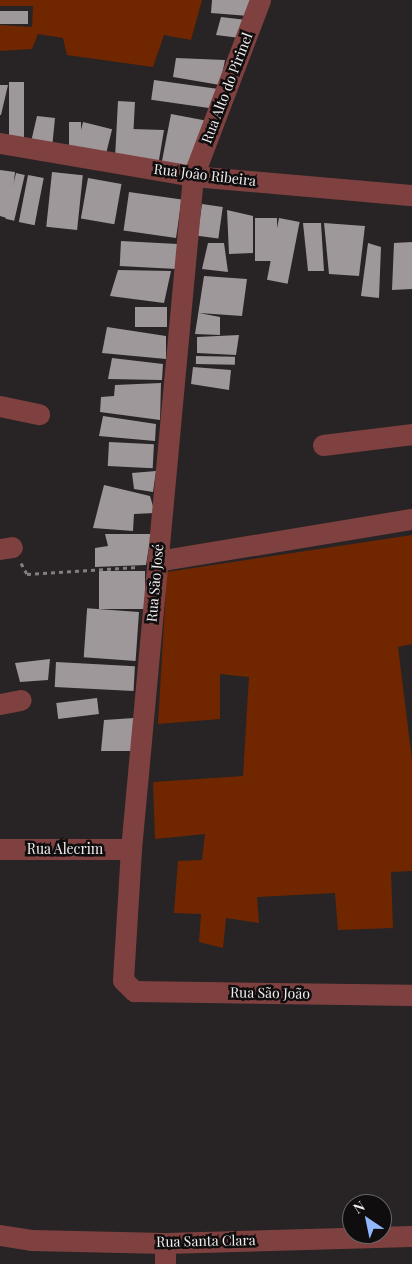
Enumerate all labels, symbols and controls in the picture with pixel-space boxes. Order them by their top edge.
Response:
street label: Rua Alto do Pirinel [198,30,256,146]
street label: Rua João Ribeira [153,160,257,190]
street label: Rua São José [143,543,167,623]
street label: Rua Alecrim [27,841,103,857]
street label: Rua São João [230,984,310,1002]
north arrow [342,1194,392,1244]
text: N [349,1196,368,1218]
street label: Rua Santa Clara [156,1232,256,1250]

